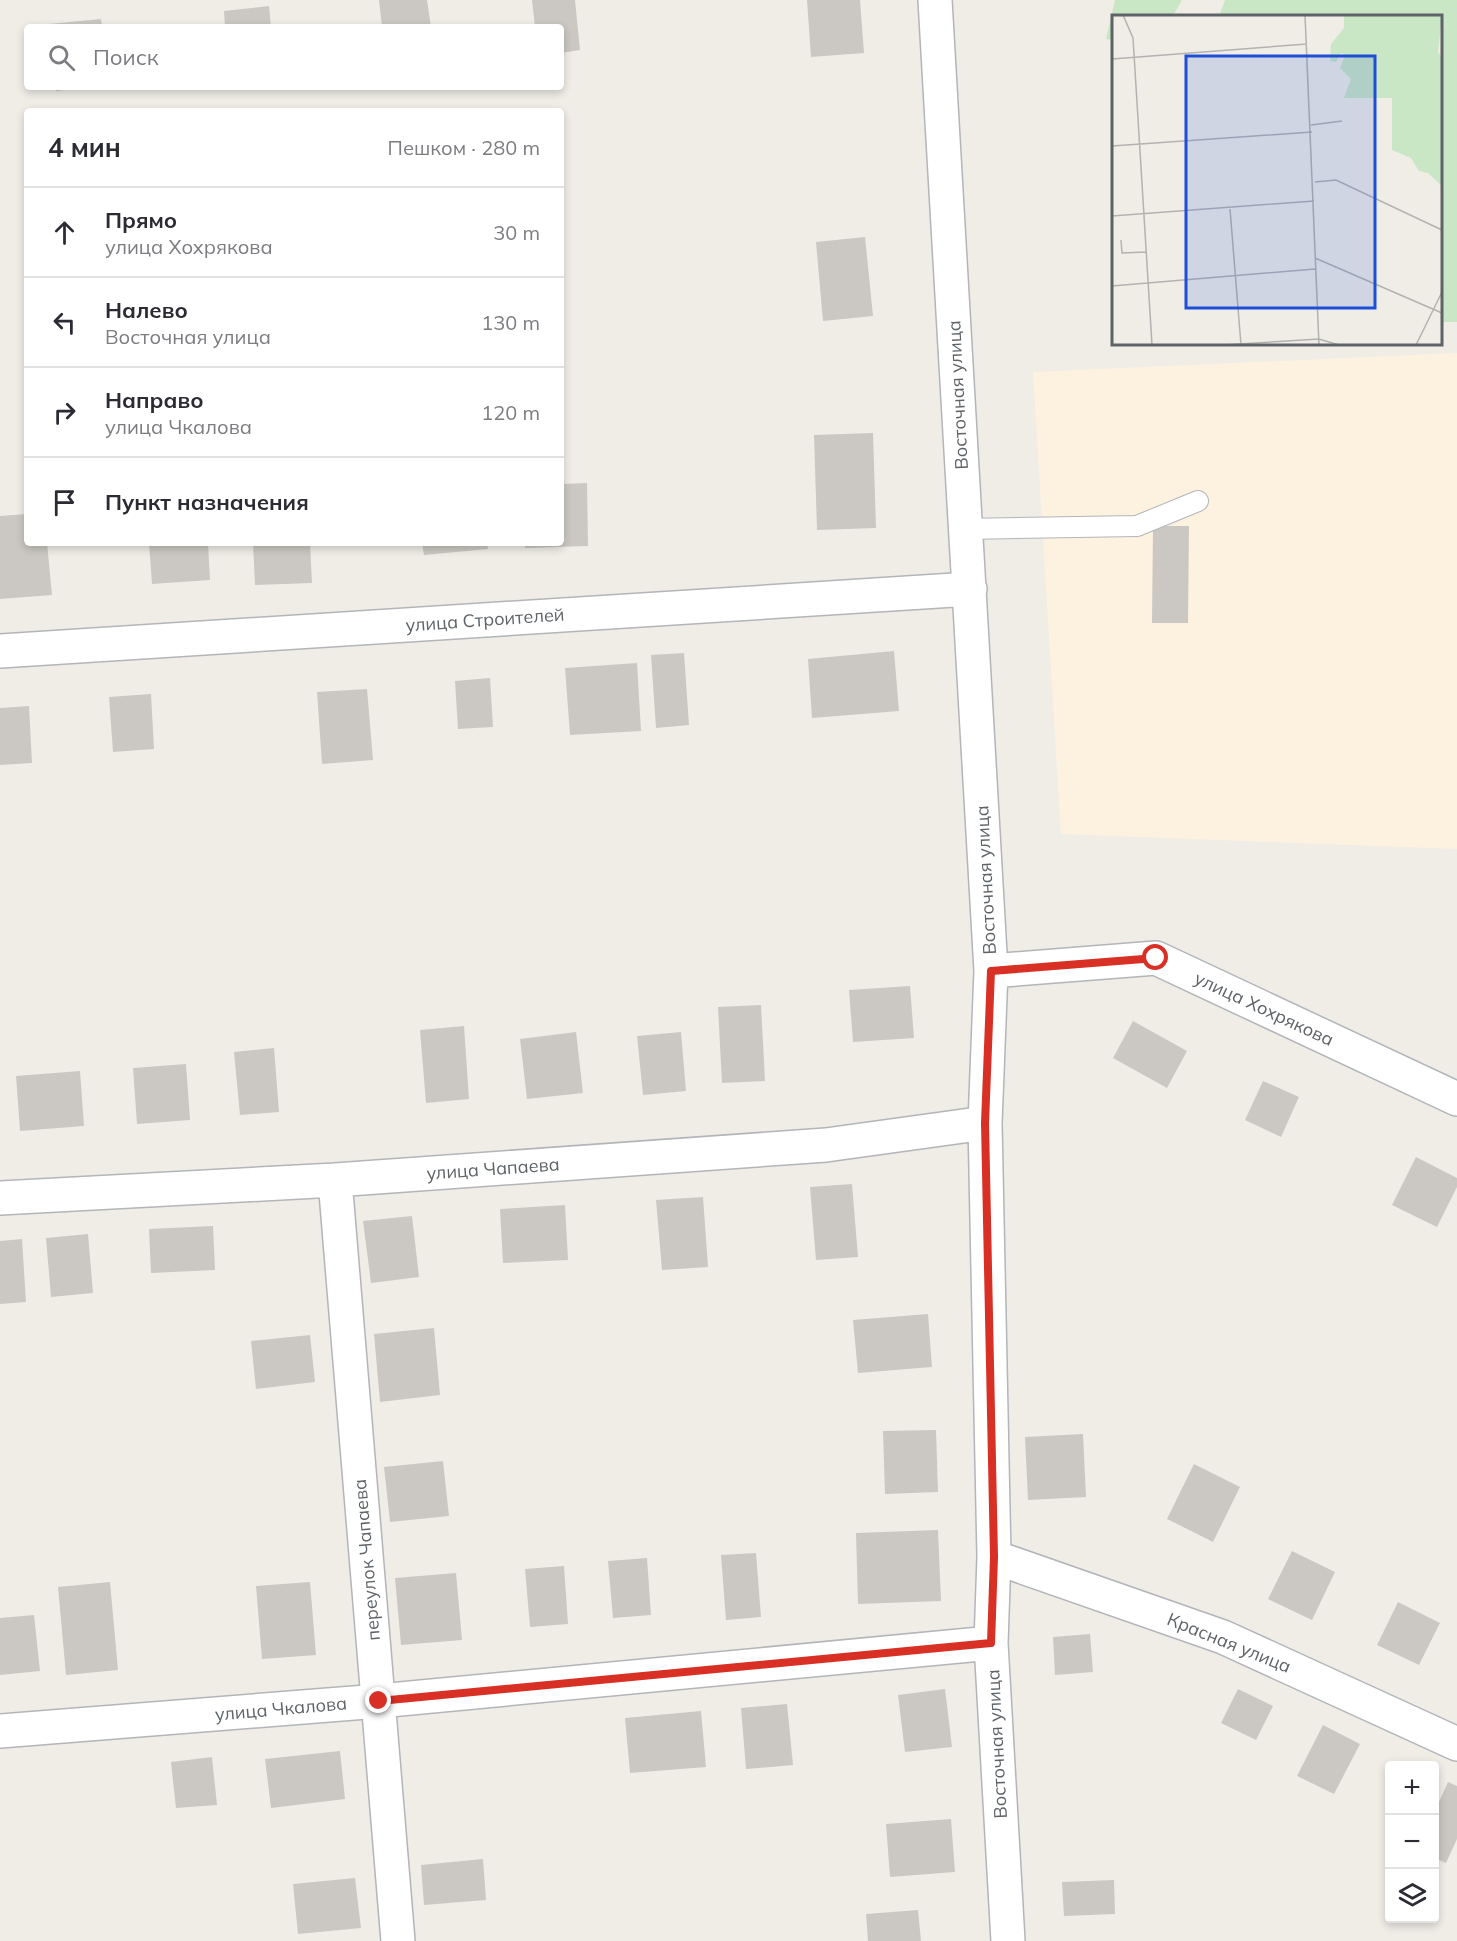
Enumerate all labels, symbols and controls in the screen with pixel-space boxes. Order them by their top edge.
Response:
inset map [1112,15,1442,345]
search box [24,24,564,90]
icon: search [45,41,78,74]
text: Поиск [93,43,159,71]
text: 4 мин [48,131,121,164]
text: Пешком · 280 m [388,135,540,160]
text: Прямо [105,206,177,234]
icon: ahead [48,216,81,249]
text: 30 m [493,220,540,245]
text: улица Хохрякова [105,234,273,259]
text: Налево [105,296,188,324]
icon: left [48,306,81,339]
text: 130 m [481,310,540,335]
street label: Восточная улица [942,320,973,470]
text: Восточная улица [105,324,271,349]
text: Направо [105,386,203,414]
icon: right [48,396,81,429]
text: 120 m [481,400,540,425]
text: улица Чкалова [105,414,252,439]
icon: arrive [48,486,81,519]
text: Пункт назначения [105,488,309,516]
street label: улица Строителей [405,602,565,637]
street label: Восточная улица [970,805,1001,955]
route start [1142,944,1168,970]
street label: улица Хохрякова [1191,966,1337,1051]
street label: улица Чапаева [426,1152,560,1185]
street label: переулок Чапаева [348,1478,385,1642]
street label: Красная улица [1164,1607,1295,1678]
street label: Восточная улица [981,1669,1012,1819]
route end [365,1687,391,1713]
street label: улица Чкалова [214,1691,348,1726]
map controls [1385,1761,1439,1923]
button: + [1385,1761,1439,1815]
button: − [1385,1815,1439,1869]
button: layers [1385,1869,1439,1923]

